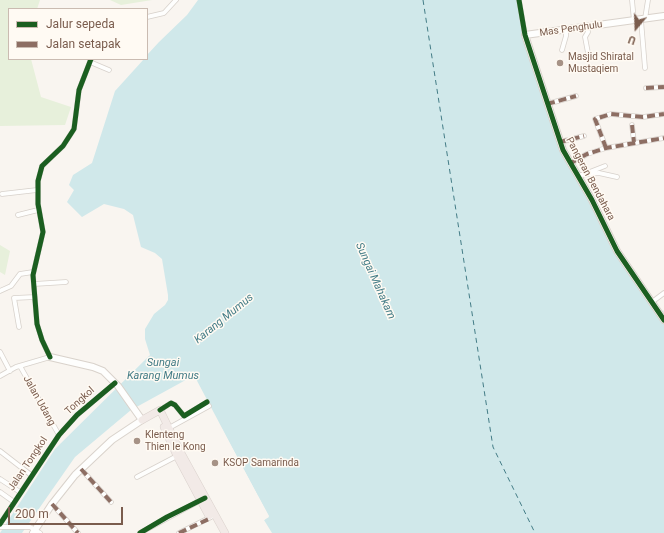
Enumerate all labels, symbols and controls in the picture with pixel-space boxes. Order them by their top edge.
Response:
legend [8,8,148,60]
north arrow [616,8,656,48]
text: Jalur sepeda [46,17,115,31]
street label: Mas Penghulu [539,19,603,39]
text: U [626,32,637,47]
text: Jalan setapak [46,37,121,51]
place label: Masjid Shiratal Mustaqiem [568,51,634,74]
marker: Masjid Shiratal Mustaqiem [555,58,565,68]
street label: Pangeran Bendahara [563,135,617,223]
water label: Sungai Mahakam [352,241,398,321]
water label: Karang Mumus [192,291,256,347]
water label: Sungai Karang Mumus [127,356,199,382]
street label: Jalan Udang [20,374,58,428]
street label: Tongkol [63,385,97,417]
place label: Klenteng Thien Ie Kong [145,429,206,452]
street label: Jalan Tongkol [6,435,50,493]
marker: Klenteng Thien Ie Kong [132,436,142,446]
place label: KSOP Samarinda [223,457,299,469]
marker: KSOP Samarinda [210,458,220,468]
scale bar [10,499,125,525]
text: 200 m [15,507,49,521]

